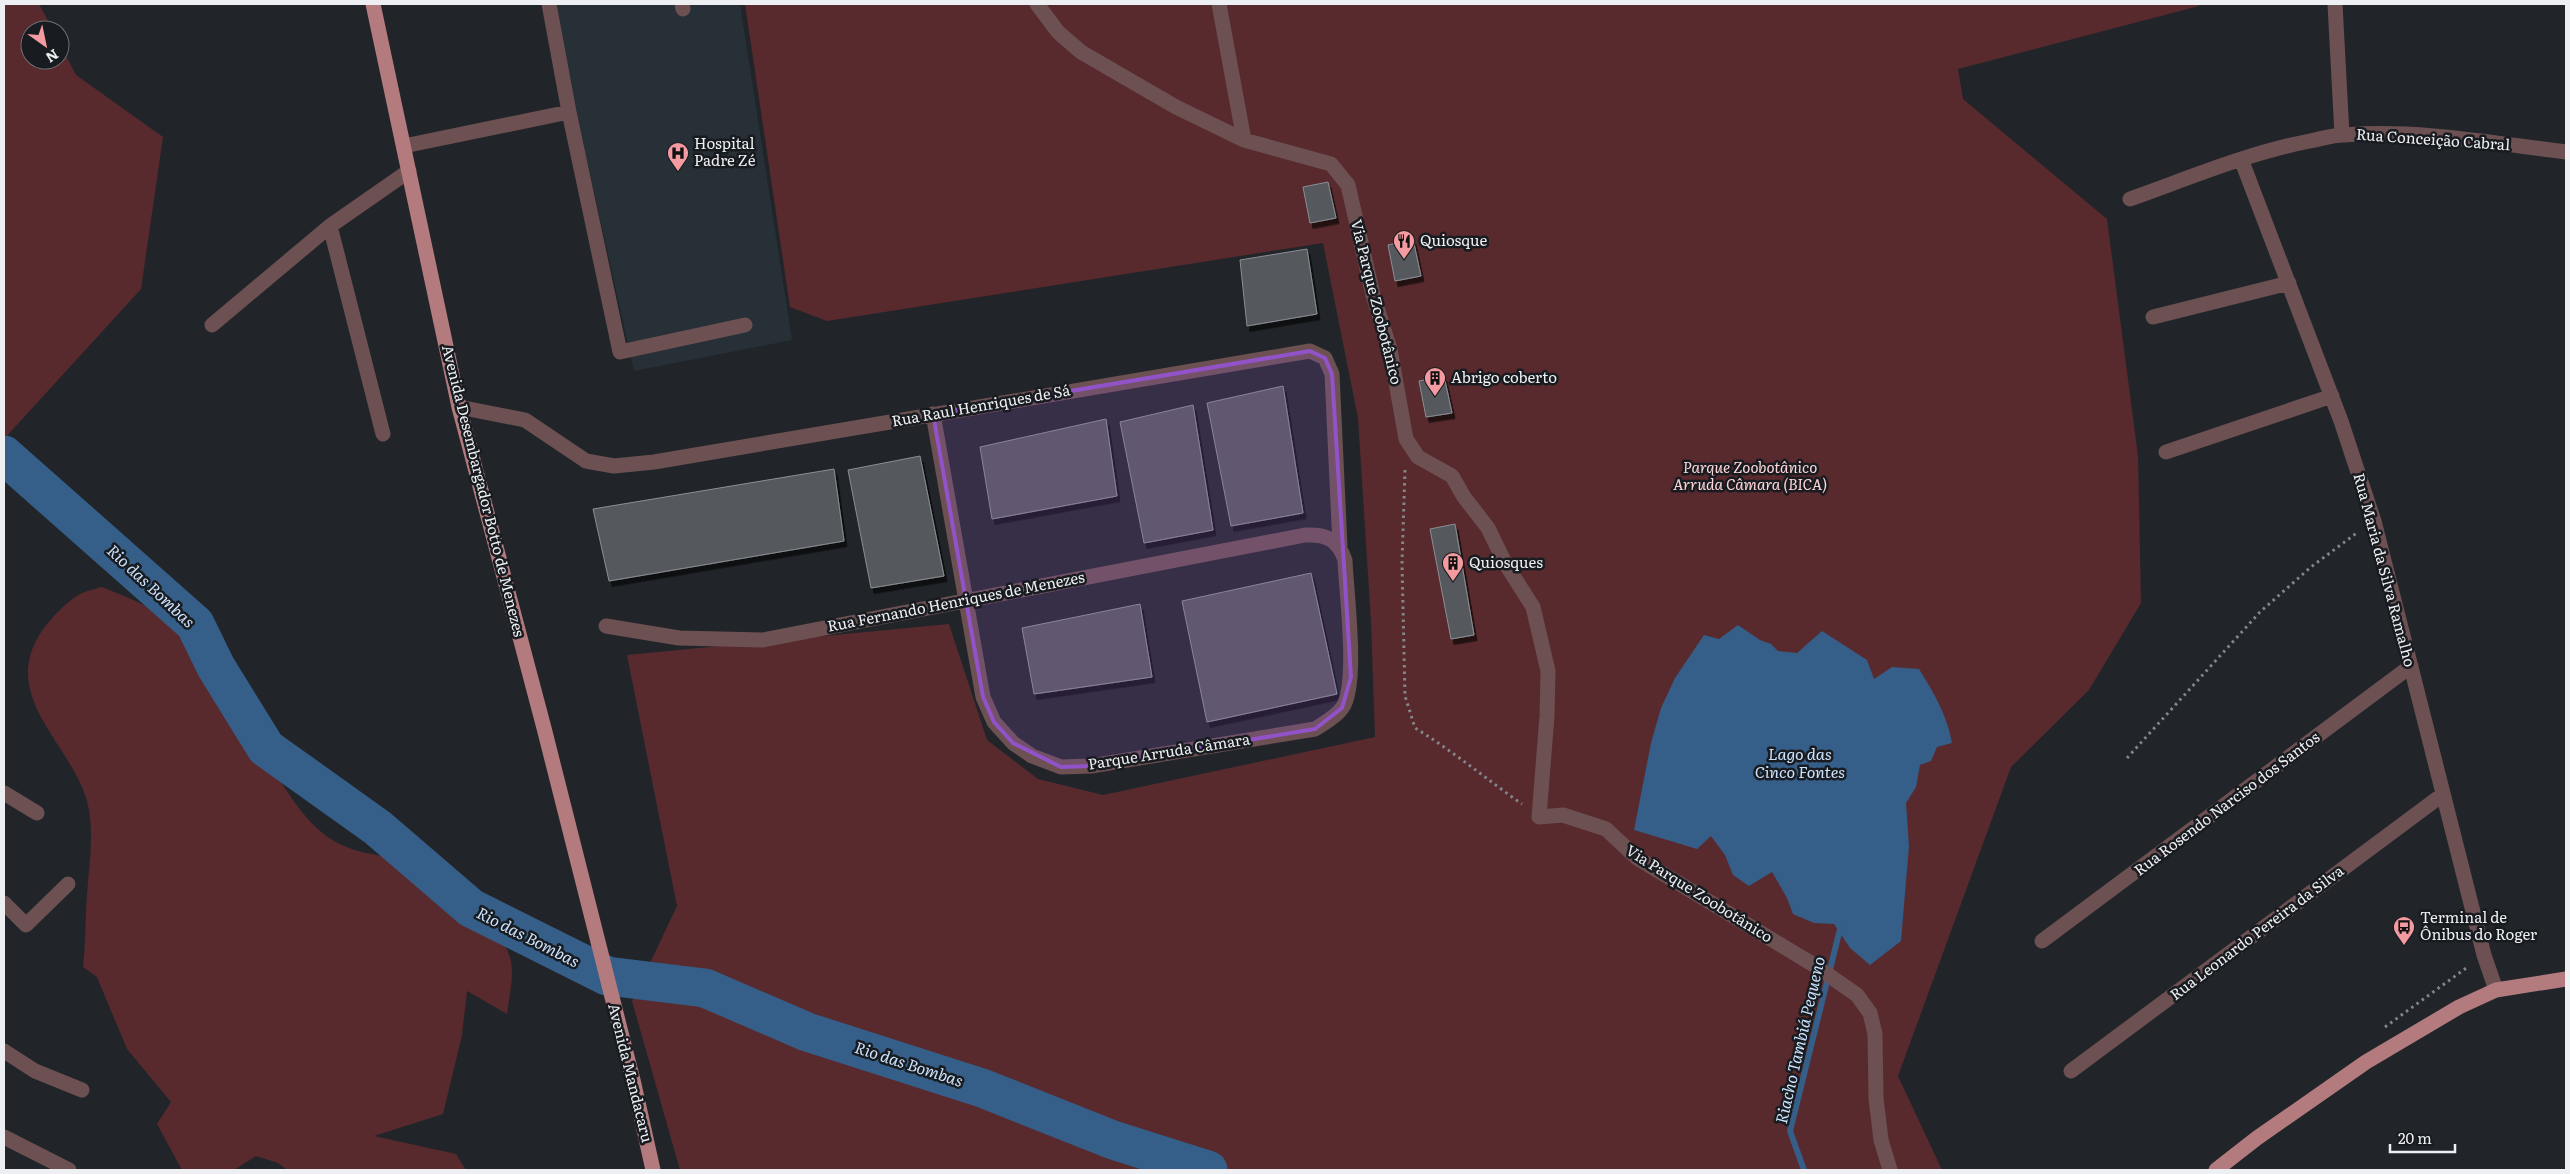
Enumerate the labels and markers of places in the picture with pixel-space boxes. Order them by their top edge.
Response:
place label: Hospital Padre Zé [694,131,756,171]
hospital icon: Hospital Padre Zé [666,141,690,172]
place label: Quiosque [1420,228,1488,251]
restaurant icon: Quiosque [1392,229,1416,260]
place label: Abrigo coberto [1451,365,1557,388]
building icon: Abrigo coberto [1423,366,1447,397]
place label: Quiosques [1469,550,1543,573]
building icon: Quiosques [1441,551,1465,582]
place label: Terminal de Ônibus do Roger [2420,905,2537,945]
bus stop icon: Terminal de Ônibus do Roger [2392,915,2416,946]

